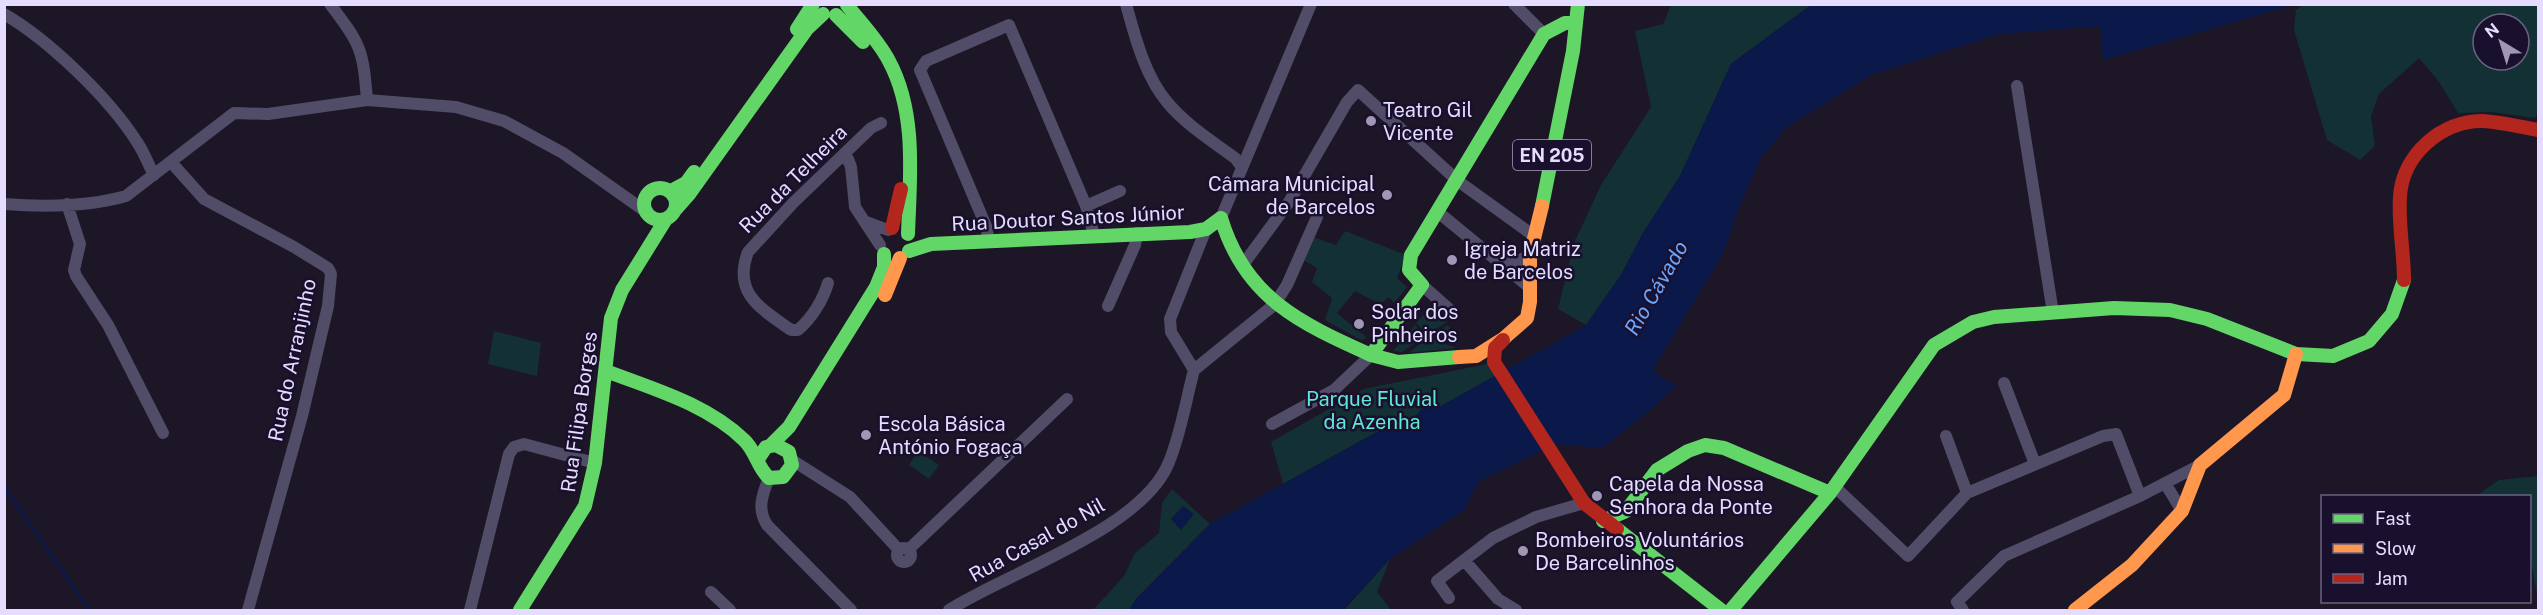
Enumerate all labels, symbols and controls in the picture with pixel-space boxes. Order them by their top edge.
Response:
north arrow [2471,12,2531,72]
text: N [2481,19,2503,42]
place label: Teatro Gil Vicente [1383,98,1473,145]
marker: Teatro Gil Vicente [1364,114,1378,128]
street label: Rua da Telheira [734,120,852,238]
road number: EN 205 [1513,140,1591,170]
place label: Câmara Municipal de Barcelos [1208,172,1375,219]
marker: Câmara Municipal de Barcelos [1380,188,1394,202]
street label: Rua Doutor Santos Júnior [951,200,1185,236]
water label: Rio Cávado [1619,236,1693,340]
place label: Igreja Matriz de Barcelos [1464,237,1581,284]
marker: Igreja Matriz de Barcelos [1445,253,1459,267]
street label: Rua do Arranjinho [263,277,321,443]
place label: Solar dos Pinheiros [1371,300,1458,347]
marker: Solar dos Pinheiros [1352,317,1366,331]
street label: Rua Filipa Borges [556,330,602,494]
park label: Parque Fluvial da Azenha [1306,387,1438,434]
place label: Escola Básica António Fogaça [878,412,1023,459]
marker: Escola Básica António Fogaça [859,428,873,442]
place label: Capela da Nossa Senhora da Ponte [1609,472,1773,519]
marker: Capela da Nossa Senhora da Ponte [1590,489,1604,503]
street label: Rua Casal do Nil [965,493,1109,587]
legend [2321,495,2531,603]
text: Fast [2375,508,2411,529]
place label: Bombeiros Voluntários De Barcelinhos [1535,528,1744,575]
text: Slow [2375,538,2416,559]
marker: Bombeiros Voluntários De Barcelinhos [1516,544,1530,558]
text: Jam [2375,568,2408,589]

